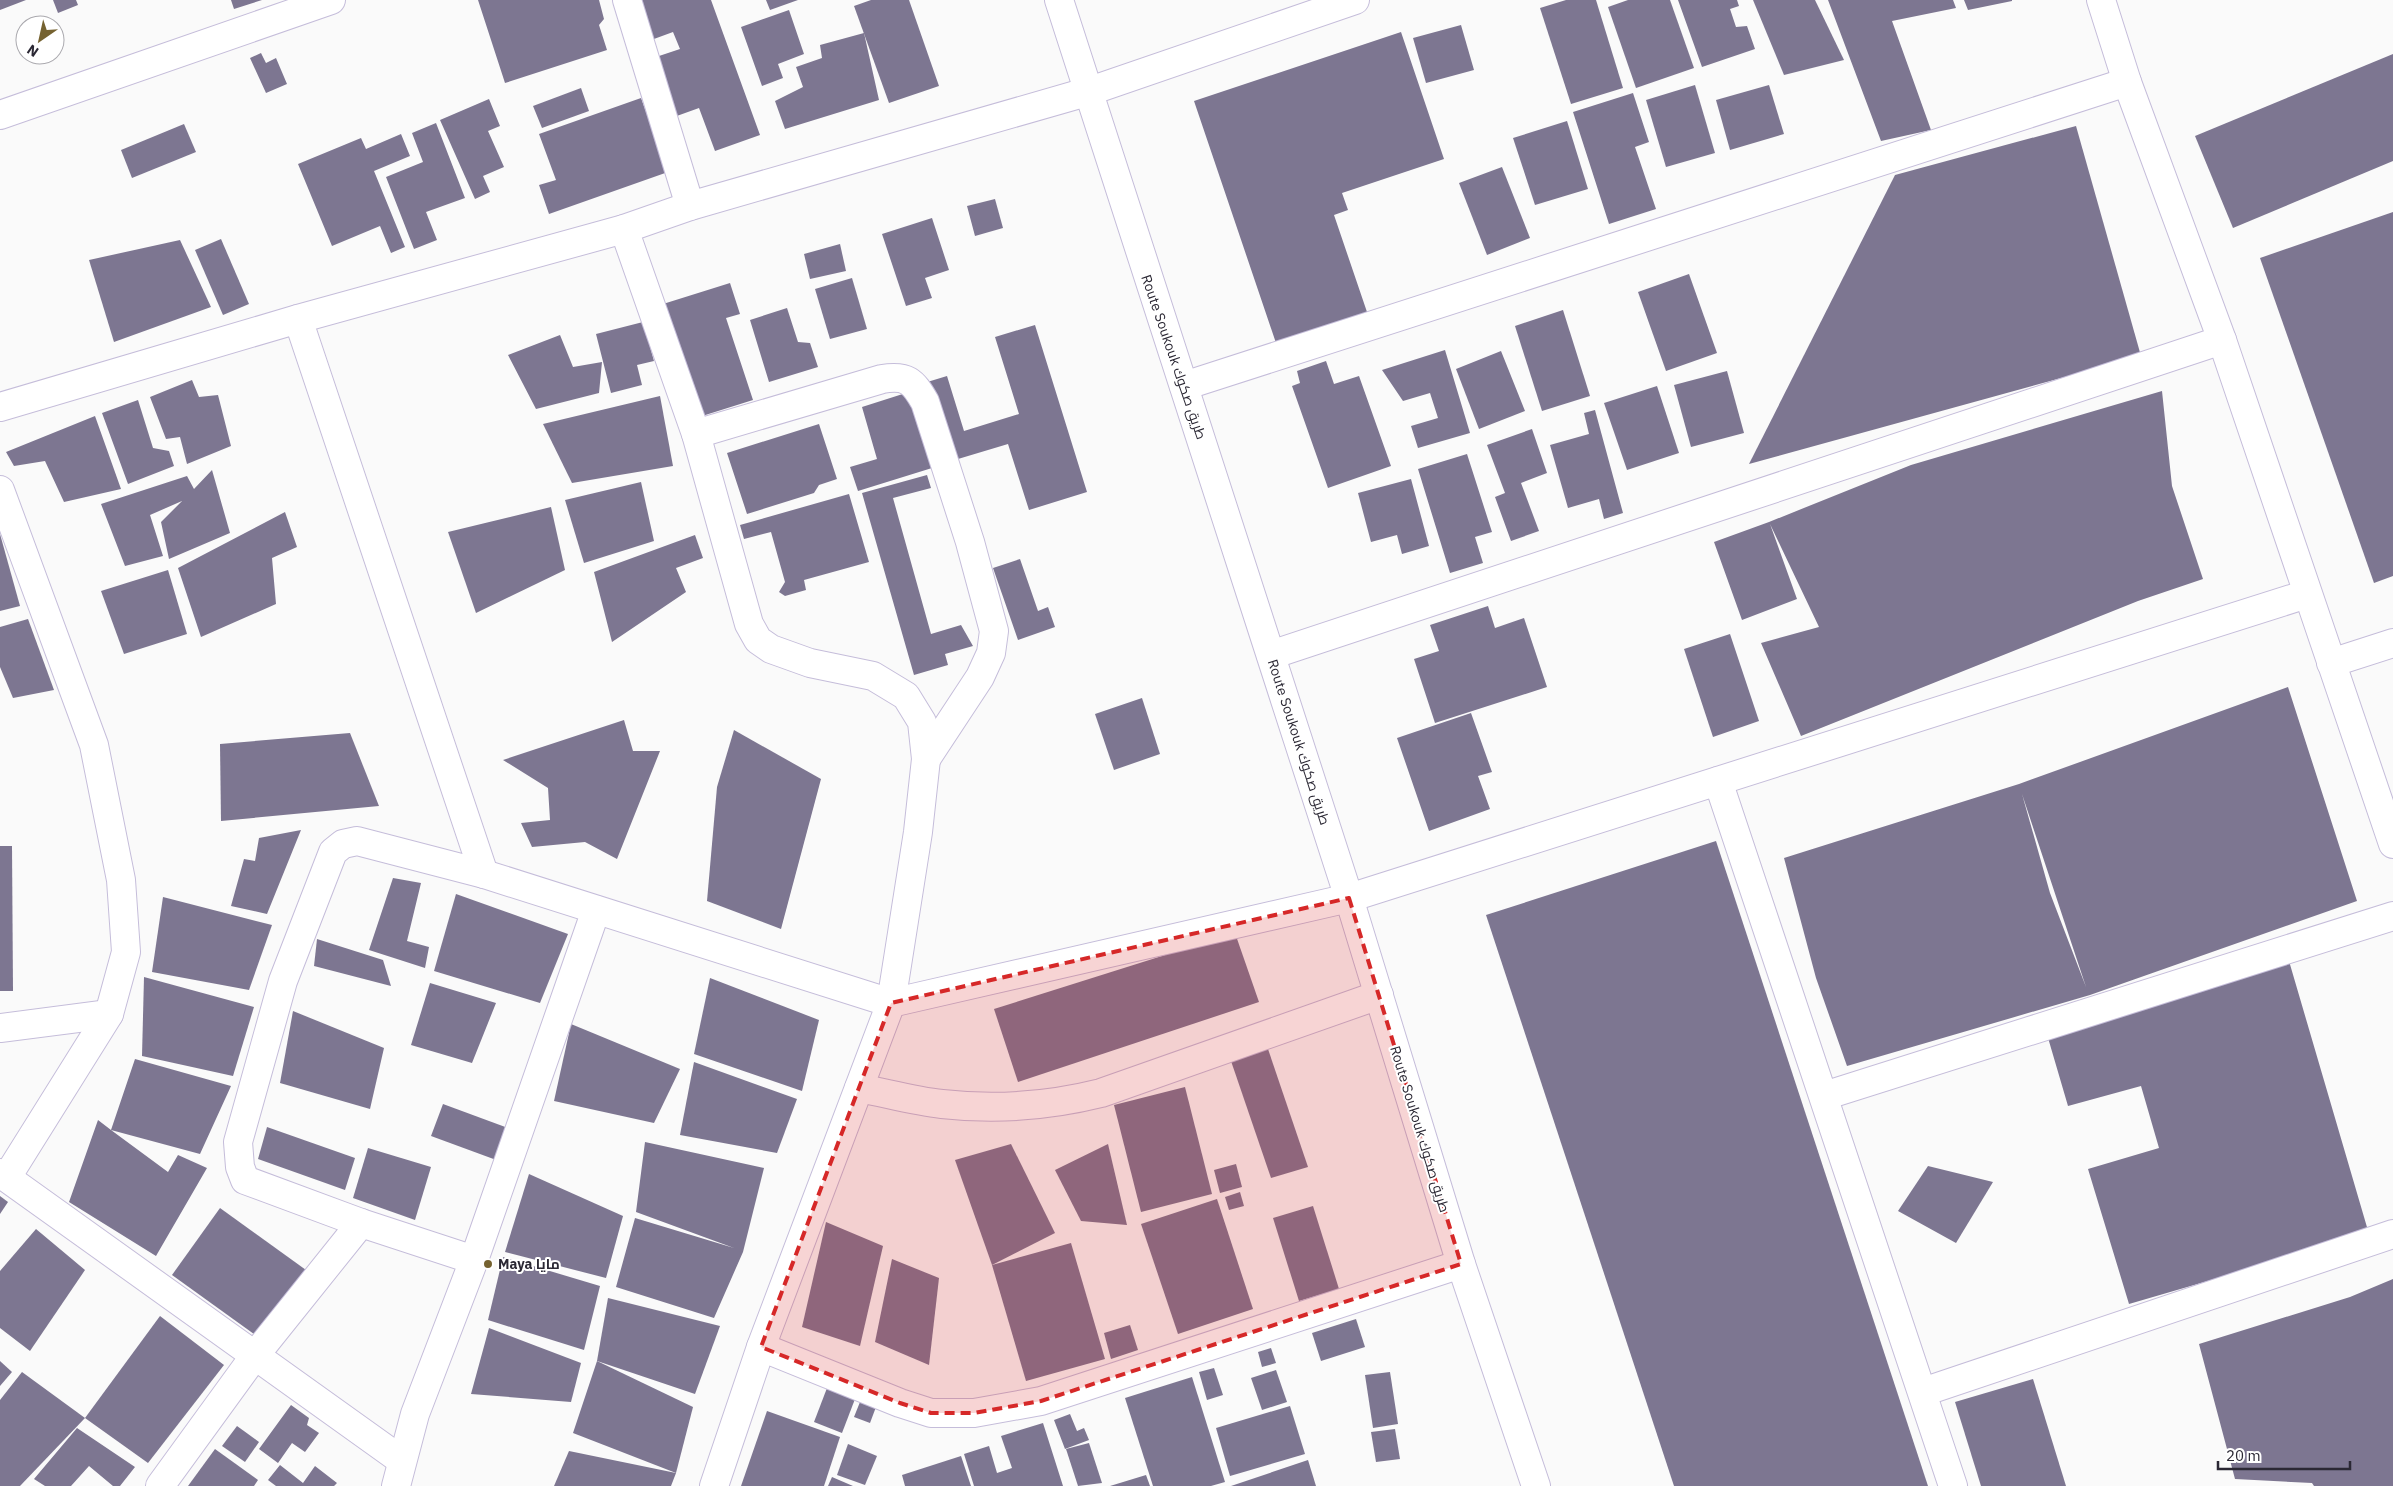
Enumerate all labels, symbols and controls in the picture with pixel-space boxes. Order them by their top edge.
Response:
north arrow [15,15,65,65]
text: N [23,40,42,61]
street label: Route Soukouk طريق صكوك [1137,272,1211,442]
street label: Route Soukouk طريق صكوك [1264,657,1334,827]
street label: Route Soukouk طريق صكوك [1386,1044,1454,1214]
place label: Maya مايا [498,1255,560,1273]
marker: Maya مايا [482,1258,494,1270]
scale bar [2218,1438,2350,1470]
text: 20 m [2226,1446,2261,1465]

